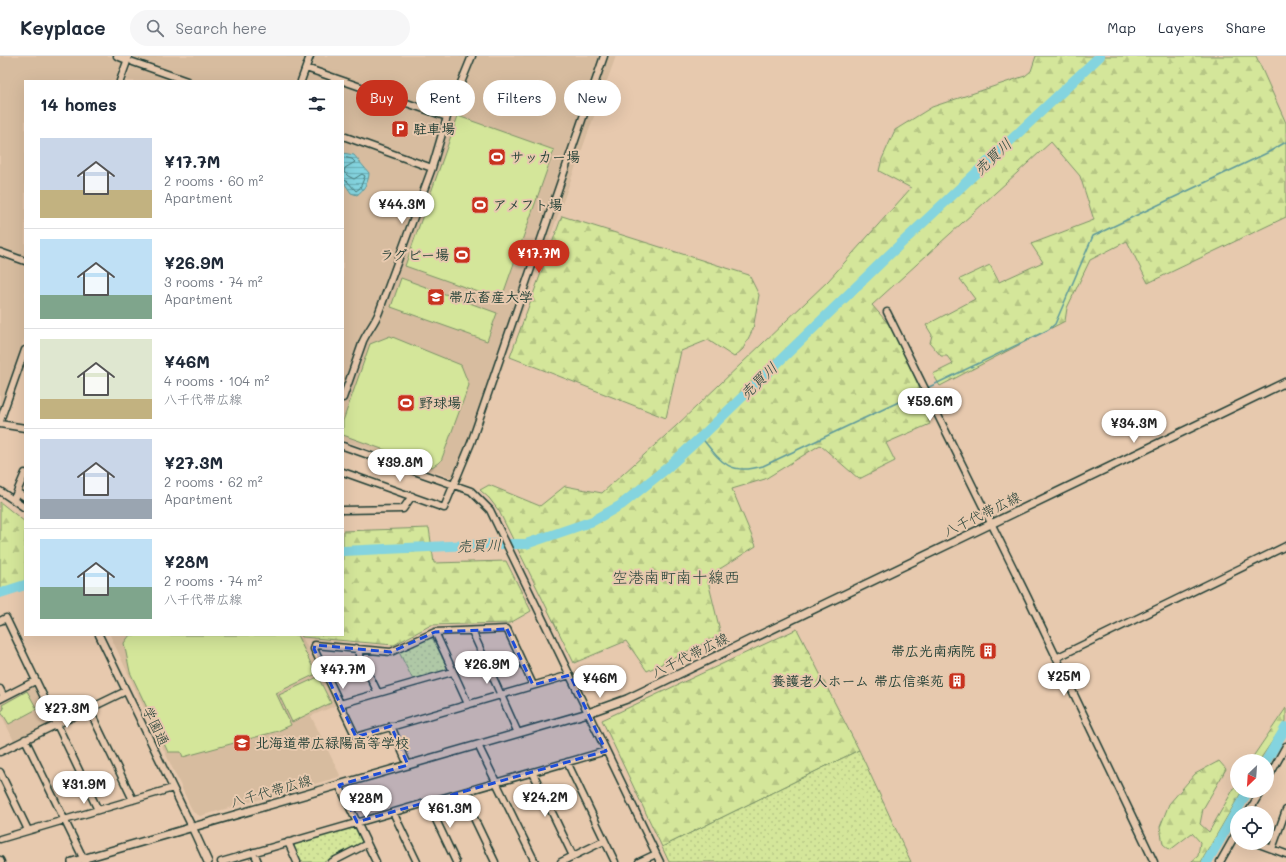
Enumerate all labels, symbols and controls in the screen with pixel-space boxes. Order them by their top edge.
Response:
search box [130,10,410,46]
text: Keyplace [20,15,106,40]
icon: search [144,17,166,39]
text: Search here [176,18,267,38]
text: Map [1107,18,1136,37]
text: Layers [1158,18,1204,37]
text: Share [1226,18,1266,37]
chip: Buy [356,80,408,116]
chip: Rent [416,80,475,116]
chip: Filters [483,80,556,116]
chip: New [564,80,621,116]
text: 14 homes [40,93,117,115]
icon: filters [306,93,328,115]
parking icon: 駐車場 [390,119,410,139]
place label: 駐車場 [413,119,455,138]
water label: 売買川 [969,134,1016,179]
sports icon: サッカー場 [487,147,507,167]
place label: サッカー場 [510,147,580,166]
text: ¥17.7M [164,150,221,172]
icon: home [72,154,120,202]
text: 2 rooms · 60 m² [164,172,263,189]
text: Apartment [164,189,233,206]
pin: ¥44.3M [369,191,435,225]
text: ¥44.3M [378,195,426,212]
sports icon: アメフト場 [470,195,490,215]
place label: アメフト場 [493,195,562,214]
pin: ¥17.7M [506,240,572,274]
text: ¥17.7M [517,244,561,261]
place label: ラグビー場 [380,245,449,264]
sports icon: ラグビー場 [452,245,472,265]
text: ¥26.9M [164,251,224,273]
icon: home [72,255,120,303]
text: 3 rooms · 74 m² [164,273,263,290]
school or university icon: 帯広畜産大学 [426,287,446,307]
place label: 帯広畜産大学 [449,287,533,306]
text: Apartment [164,290,233,307]
text: ¥46M [164,350,210,372]
icon: home [72,355,120,403]
water label: 売買川 [735,357,781,403]
text: 4 rooms · 104 m² [164,372,269,389]
pin: ¥59.6M [897,388,963,422]
text: 八千代帯広線 [164,390,242,407]
text: ¥59.6M [907,392,953,409]
sports icon: 野球場 [396,393,416,413]
place label: 野球場 [419,393,461,412]
pin: ¥34.3M [1101,410,1167,444]
text: ¥34.3M [1111,414,1157,431]
pin: ¥39.8M [367,449,433,483]
text: ¥27.3M [164,451,223,473]
text: ¥39.8M [377,453,423,470]
icon: home [72,455,120,503]
text: 2 rooms · 62 m² [164,473,263,490]
street label: 八千代帯広線 [940,487,1024,541]
text: Apartment [164,490,233,507]
water label: 売買川 [456,534,502,556]
text: ¥28M [164,550,209,572]
icon: home [72,555,120,603]
district label: 空港南町南十線西 [612,566,740,587]
text: 2 rooms · 74 m² [164,572,262,589]
text: 八千代帯広線 [164,590,242,607]
street label: 八千代帯広線 [648,628,732,682]
place label: 帯広光南病院 [891,641,975,660]
building icon: 帯広光南病院 [978,641,998,661]
pin: ¥26.9M [454,651,520,685]
text: ¥26.9M [464,655,510,672]
pin: ¥47.7M [310,656,376,690]
text: ¥47.7M [320,660,366,677]
pin: ¥25M [1040,663,1088,697]
pin: ¥46M [576,665,624,699]
text: ¥25M [1047,667,1081,684]
text: ¥46M [582,669,618,686]
place label: 養護老人ホーム 帯広信楽苑 [772,671,944,690]
building icon: 養護老人ホーム 帯広信楽苑 [947,671,967,691]
pin: ¥27.3M [34,695,100,729]
text: ¥27.3M [44,699,90,716]
street label: 学園通 [139,703,174,749]
school or university icon: 北海道帯広緑陽高等学校 [232,733,252,753]
place label: 北海道帯広緑陽高等学校 [255,733,409,752]
north arrow [1230,754,1274,798]
map controls [1230,754,1274,850]
street label: 八千代帯広線 [228,770,314,811]
pin: ¥31.9M [51,771,117,805]
text: ¥31.9M [62,775,106,792]
pin: ¥24.2M [512,784,578,818]
pin: ¥28M [342,785,390,819]
text: ¥24.2M [522,788,568,805]
text: ¥28M [349,789,383,806]
pin: ¥61.3M [417,795,483,829]
text: ¥61.3M [428,799,472,816]
button: locate [1230,806,1274,850]

